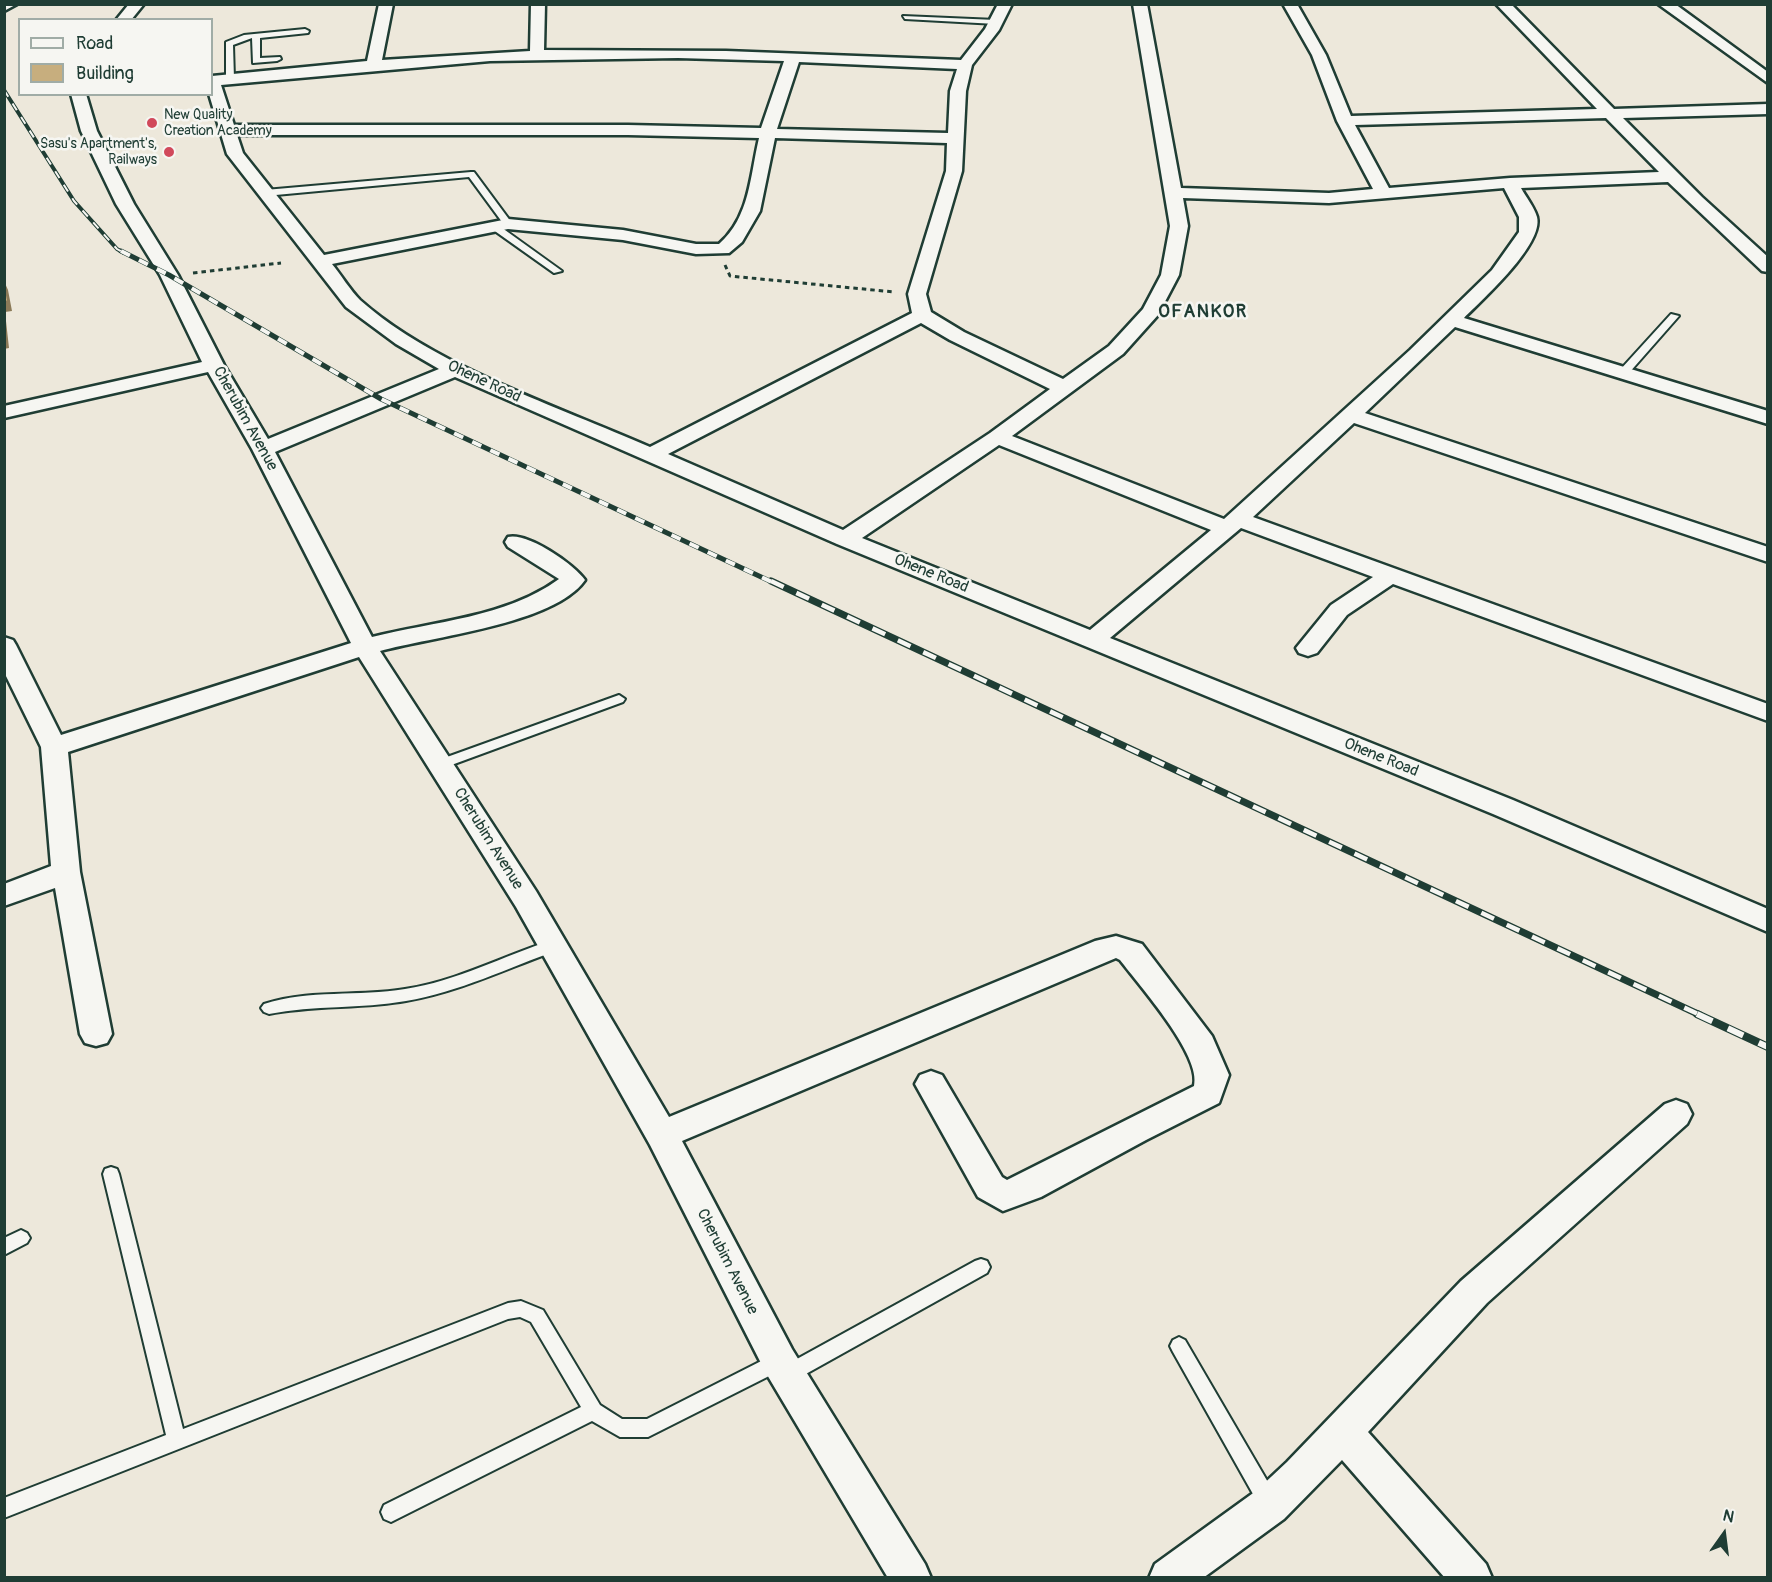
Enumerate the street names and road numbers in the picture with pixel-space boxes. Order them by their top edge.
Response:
street label: Ohene Road [444,357,524,407]
street label: Cherubim Avenue [208,364,282,474]
street label: Ohene Road [891,550,971,598]
street label: Ohene Road [1341,734,1421,782]
street label: Cherubim Avenue [449,785,527,893]
street label: Cherubim Avenue [692,1206,762,1318]

